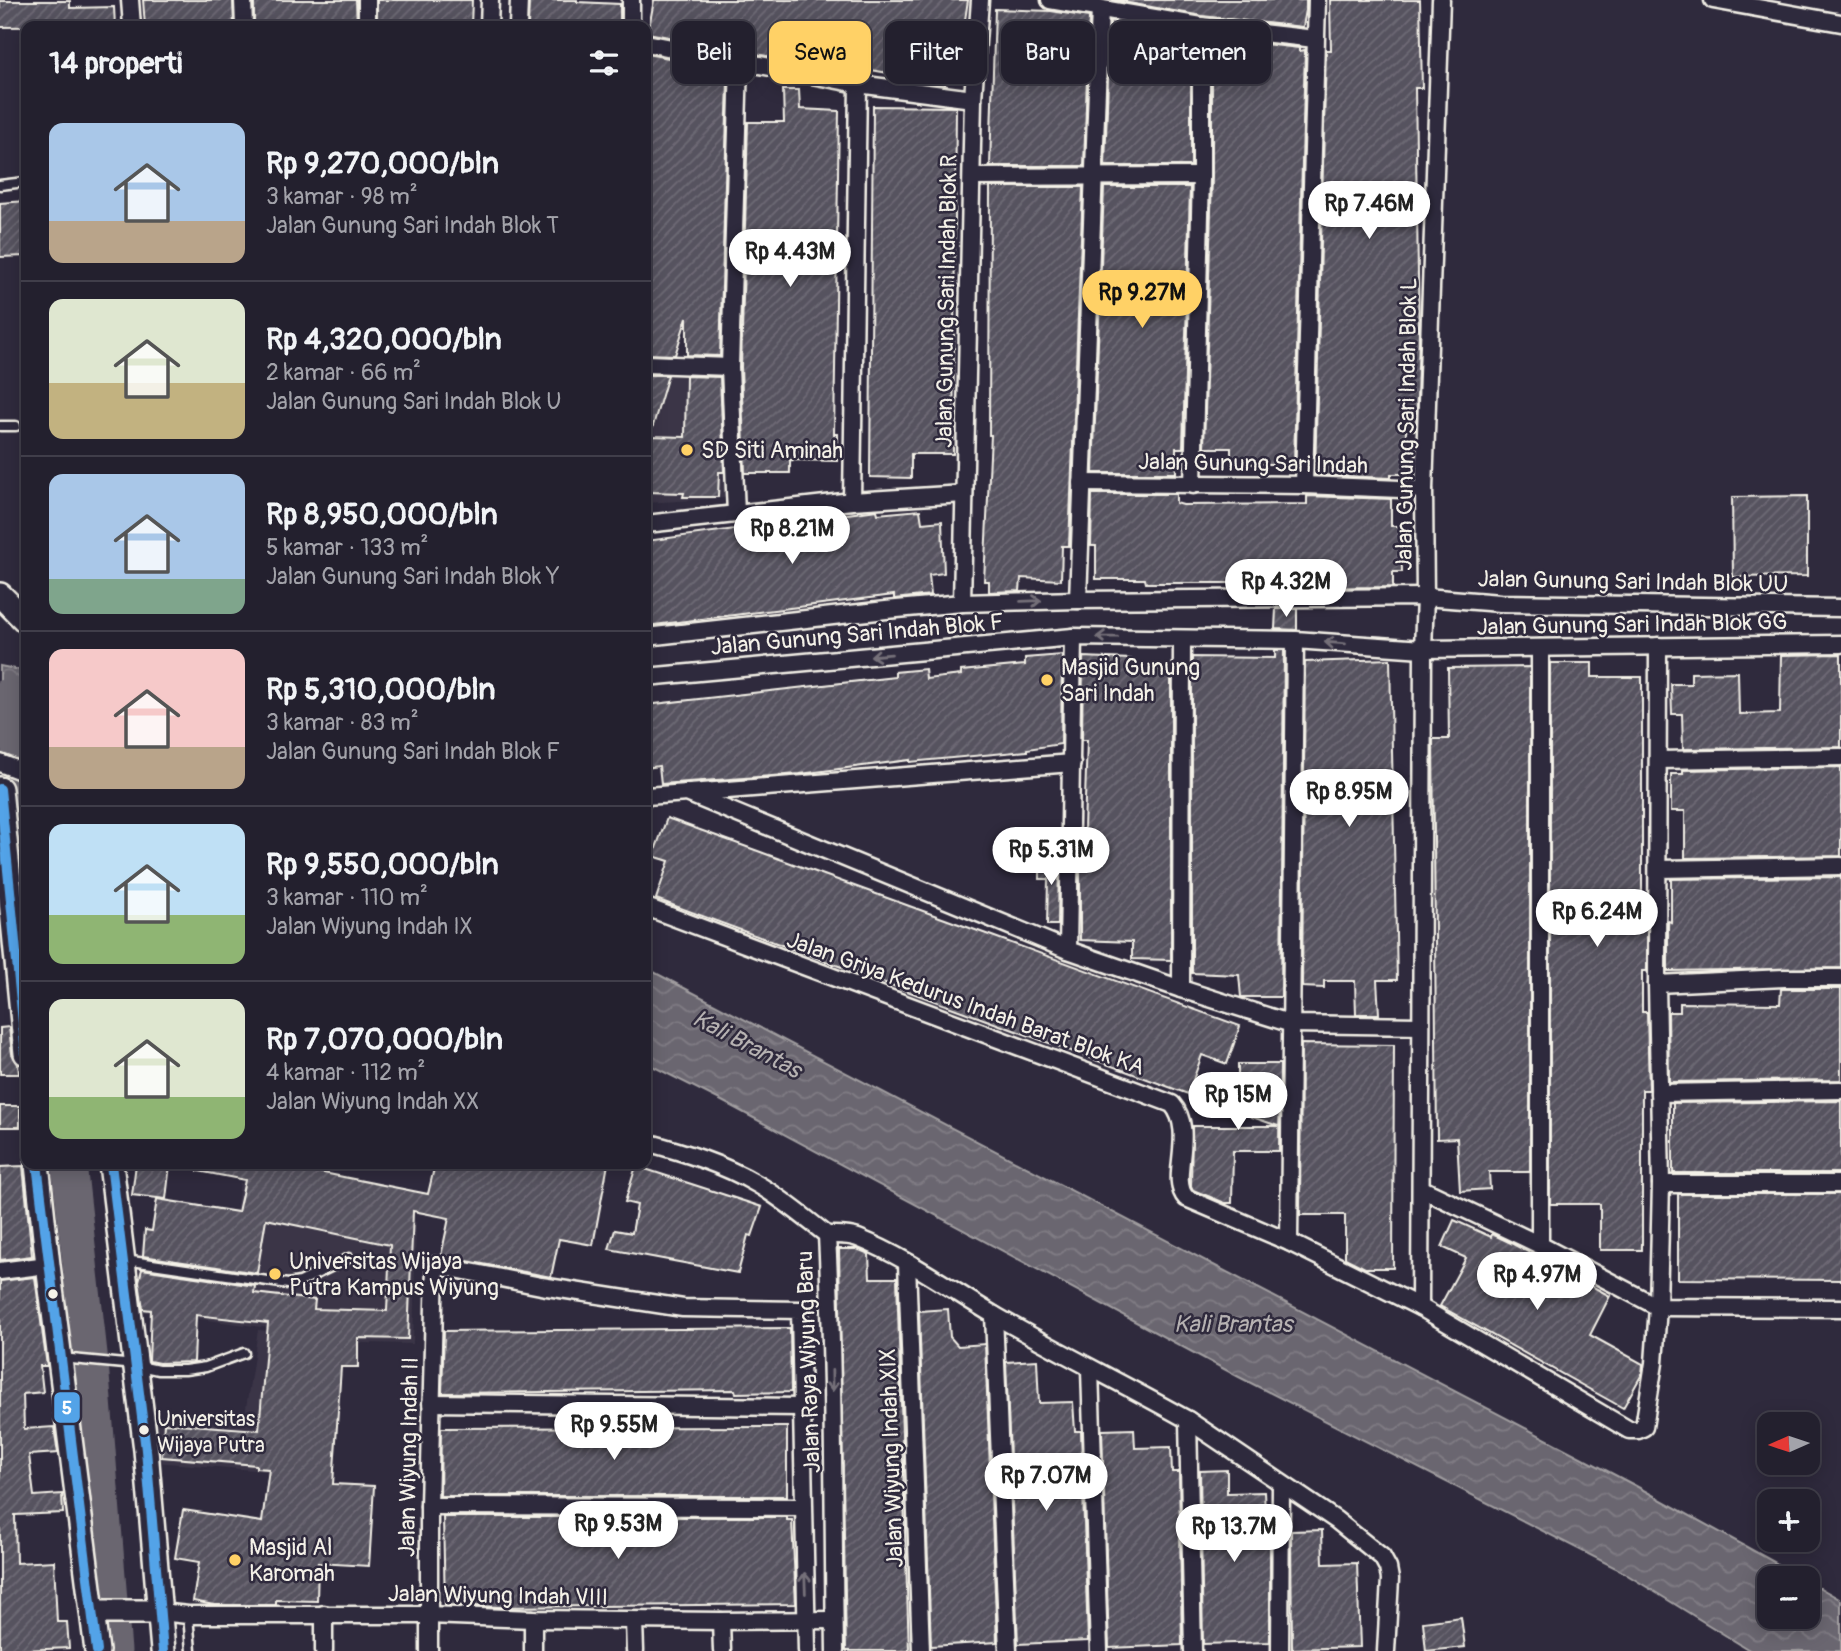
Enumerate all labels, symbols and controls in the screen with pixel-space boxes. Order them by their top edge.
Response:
chip: Beli [672,21,755,84]
chip: Sewa [769,21,871,84]
chip: Filter [885,21,987,84]
chip: Baru [1001,21,1095,84]
chip: Apartemen [1109,21,1271,84]
icon: filters [585,44,623,82]
text: 14 properti [49,45,182,82]
text: Rp 9,270,000/bln [266,145,499,182]
icon: home [105,151,189,235]
street label: Jalan Gunung Sari Indah Blok R [929,154,964,448]
text: 3 kamar · 98 m² [266,182,418,211]
pin: Rp 7.46M [1297,182,1441,241]
text: Rp 7.46M [1324,189,1414,218]
text: Jalan Gunung Sari Indah Blok T [266,211,559,240]
pin: Rp 4.43M [718,230,862,289]
text: Rp 4.43M [745,237,835,266]
pin: Rp 9.27M [1070,270,1214,330]
street label: Jalan Gunung Sari Indah Blok L [1389,277,1424,571]
text: Rp 9.27M [1098,278,1186,307]
text: Rp 4,320,000/bln [266,321,502,358]
icon: home [105,327,189,411]
text: 2 kamar · 66 m² [266,358,421,387]
text: Jalan Gunung Sari Indah Blok U [266,387,561,416]
place label: SD Siti Aminah [701,436,843,465]
marker: SD Siti Aminah [679,442,695,458]
street label: Jalan Gunung Sari Indah [1138,447,1368,480]
text: Rp 8,950,000/bln [266,496,498,533]
icon: home [105,502,189,586]
pin: Rp 8.21M [720,506,864,566]
text: Rp 8.21M [750,514,834,543]
text: 5 kamar · 133 m² [266,533,428,562]
pin: Rp 4.32M [1214,560,1358,619]
text: Jalan Gunung Sari Indah Blok Y [266,562,560,591]
street label: Jalan Gunung Sari Indah Blok UU [1477,564,1789,599]
text: Rp 4.32M [1241,567,1331,596]
one-way arrow [1019,595,1042,608]
street label: Jalan Gunung Sari Indah Blok F [709,607,1005,662]
street label: Jalan Gunung Sari Indah Blok GG [1476,607,1788,642]
one-way arrow [1096,631,1119,644]
one-way arrow [1324,636,1346,649]
one-way arrow [870,649,892,662]
place label: Masjid Gunung Sari Indah [1061,653,1200,708]
text: Rp 5,310,000/bln [266,671,496,708]
marker: Masjid Gunung Sari Indah [1039,672,1055,688]
icon: home [105,677,189,761]
text: 3 kamar · 83 m² [266,708,419,737]
text: Jalan Gunung Sari Indah Blok F [266,737,560,766]
pin: Rp 8.95M [1277,770,1421,829]
text: Rp 8.95M [1306,777,1392,806]
pin: Rp 5.31M [979,828,1123,887]
text: Rp 5.31M [1008,835,1094,864]
text: Rp 9,550,000/bln [266,846,499,883]
icon: home [105,852,189,936]
text: 3 kamar · 110 m² [266,883,428,912]
pin: Rp 6.24M [1525,890,1669,949]
text: Rp 6.24M [1552,897,1642,926]
text: Jalan Wiyung Indah IX [266,912,473,941]
street label: Jalan Griya Kedurus Indah Barat Blok KA [783,925,1149,1082]
water label: Kali Brantas [688,1004,808,1086]
text: Rp 7,070,000/bln [266,1021,503,1058]
icon: home [105,1027,189,1111]
text: 4 kamar · 112 m² [266,1058,425,1087]
pin: Rp 15M [1181,1072,1295,1132]
text: Rp 15M [1204,1080,1272,1109]
text: Jalan Wiyung Indah XX [266,1087,479,1116]
place label: Universitas Wijaya Putra Kampus Wiyung [289,1247,499,1302]
street label: Jalan Raya Wiyung Baru [790,1250,827,1474]
pin: Rp 4.97M [1465,1252,1609,1312]
text: Rp 4.97M [1493,1260,1581,1289]
marker: Universitas Wijaya Putra Kampus Wiyung [267,1266,283,1282]
unlabelled marker [46,1287,60,1301]
water label: Kali Brantas [1174,1310,1294,1339]
street label: Jalan Wiyung Indah XIX [873,1348,910,1568]
street label: Jalan Wiyung Indah II [392,1357,425,1557]
one-way arrow [825,1369,839,1392]
line badge: 5 [53,1391,81,1424]
text: 5 [62,1396,72,1420]
pin: Rp 9.55M [542,1402,686,1462]
place label: Universitas Wijaya Putra [157,1406,265,1459]
text: Rp 9.55M [570,1410,658,1439]
north arrow [1757,1412,1820,1475]
map controls [1757,1412,1820,1629]
marker: Universitas Wijaya Putra [137,1423,151,1437]
pin: Rp 7.07M [974,1454,1118,1513]
text: Rp 7.07M [1001,1461,1091,1490]
button: + [1757,1489,1820,1552]
pin: Rp 9.53M [546,1502,690,1561]
pin: Rp 13.7M [1162,1504,1306,1564]
text: Rp 9.53M [574,1509,662,1538]
text: Rp 13.7M [1192,1512,1276,1541]
place label: Masjid Al Karomah [249,1533,335,1588]
marker: Masjid Al Karomah [227,1552,243,1568]
button: − [1757,1566,1820,1629]
one-way arrow [798,1572,812,1595]
street label: Jalan Wiyung Indah VIII [388,1579,608,1612]

